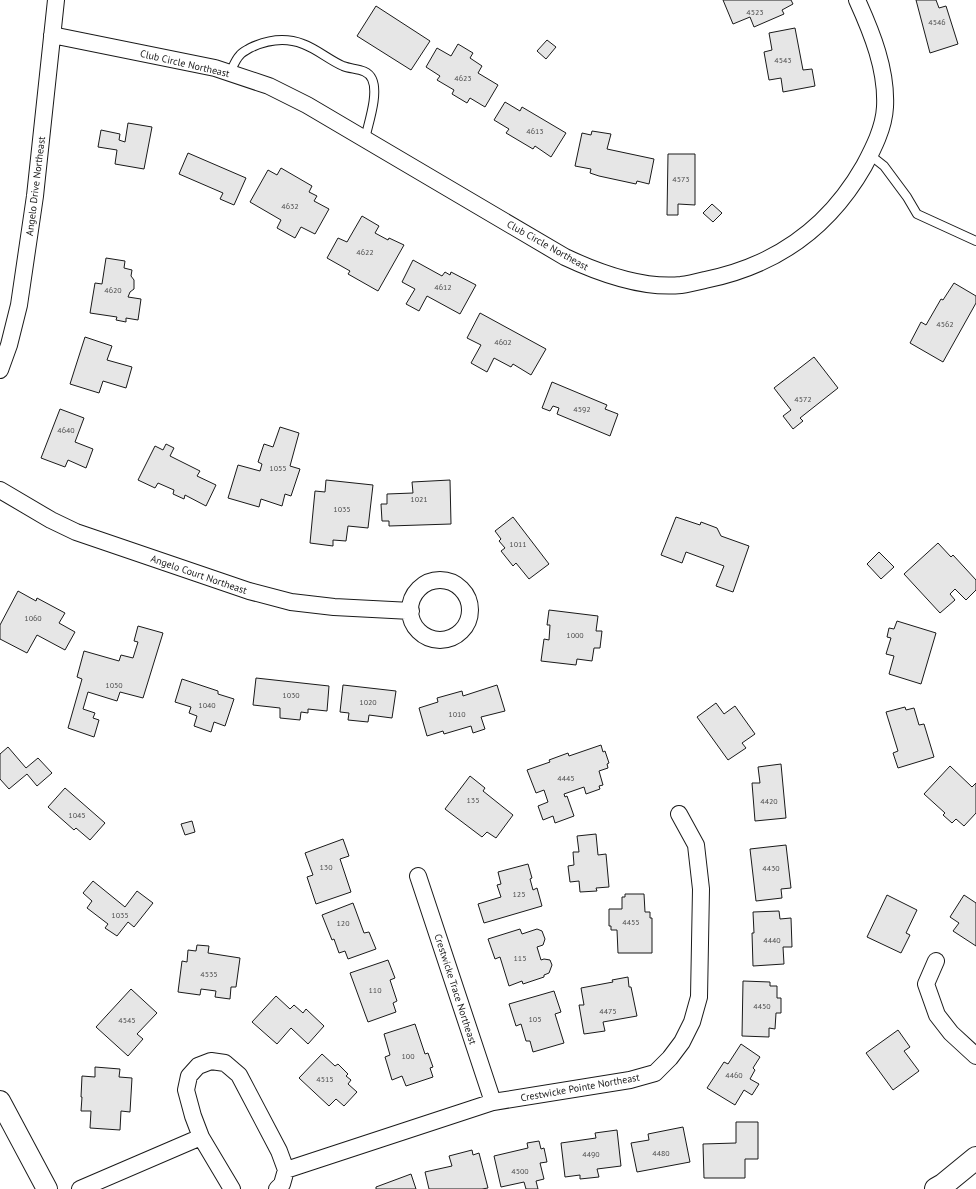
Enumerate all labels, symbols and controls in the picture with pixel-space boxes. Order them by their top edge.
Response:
house number: 4523 [746,7,764,17]
house number: 4546 [928,17,946,27]
street label: Club Circle Northeast [139,47,231,80]
house number: 4543 [774,55,792,65]
house number: 4623 [454,73,472,83]
house number: 4613 [526,126,544,136]
street label: Angelo Drive Northeast [23,135,48,237]
house number: 4573 [672,174,690,184]
house number: 4632 [281,201,299,211]
street label: Club Circle Northeast [505,218,591,274]
house number: 4622 [356,247,374,257]
house number: 4612 [434,282,452,292]
house number: 4620 [104,285,122,295]
house number: 4562 [936,319,954,329]
house number: 4602 [494,337,512,347]
house number: 4572 [794,394,812,404]
house number: 4592 [573,404,591,414]
house number: 4640 [57,425,75,435]
house number: 1055 [269,463,287,473]
house number: 1021 [410,494,428,504]
house number: 1035 [333,504,351,514]
house number: 1011 [509,539,527,549]
street label: Angelo Court Northeast [149,552,249,597]
house number: 1060 [24,613,42,623]
house number: 1000 [566,630,584,640]
house number: 1050 [105,680,123,690]
house number: 1030 [282,690,300,700]
house number: 1020 [359,697,377,707]
house number: 1040 [198,700,216,710]
house number: 1010 [448,709,466,719]
house number: 4445 [557,773,575,783]
house number: 135 [466,795,480,805]
house number: 4420 [760,796,778,806]
house number: 1045 [68,810,86,820]
house number: 130 [319,862,333,872]
house number: 4430 [762,863,780,873]
house number: 125 [512,889,526,899]
house number: 1035 [111,910,129,920]
house number: 4455 [622,917,640,927]
house number: 120 [336,918,350,928]
street label: Crestwicke Trace Northeast [432,932,480,1047]
house number: 4440 [763,935,781,945]
house number: 115 [513,953,527,963]
house number: 4535 [200,969,218,979]
house number: 110 [368,985,382,995]
house number: 4450 [753,1001,771,1011]
house number: 4475 [599,1006,617,1016]
house number: 105 [528,1014,542,1024]
house number: 4545 [118,1015,136,1025]
house number: 100 [401,1051,415,1061]
house number: 4460 [725,1070,743,1080]
street label: Crestwicke Pointe Northeast [520,1071,641,1104]
house number: 4515 [316,1074,334,1084]
house number: 4480 [652,1148,670,1158]
house number: 4490 [582,1149,600,1159]
house number: 4500 [511,1166,529,1176]

